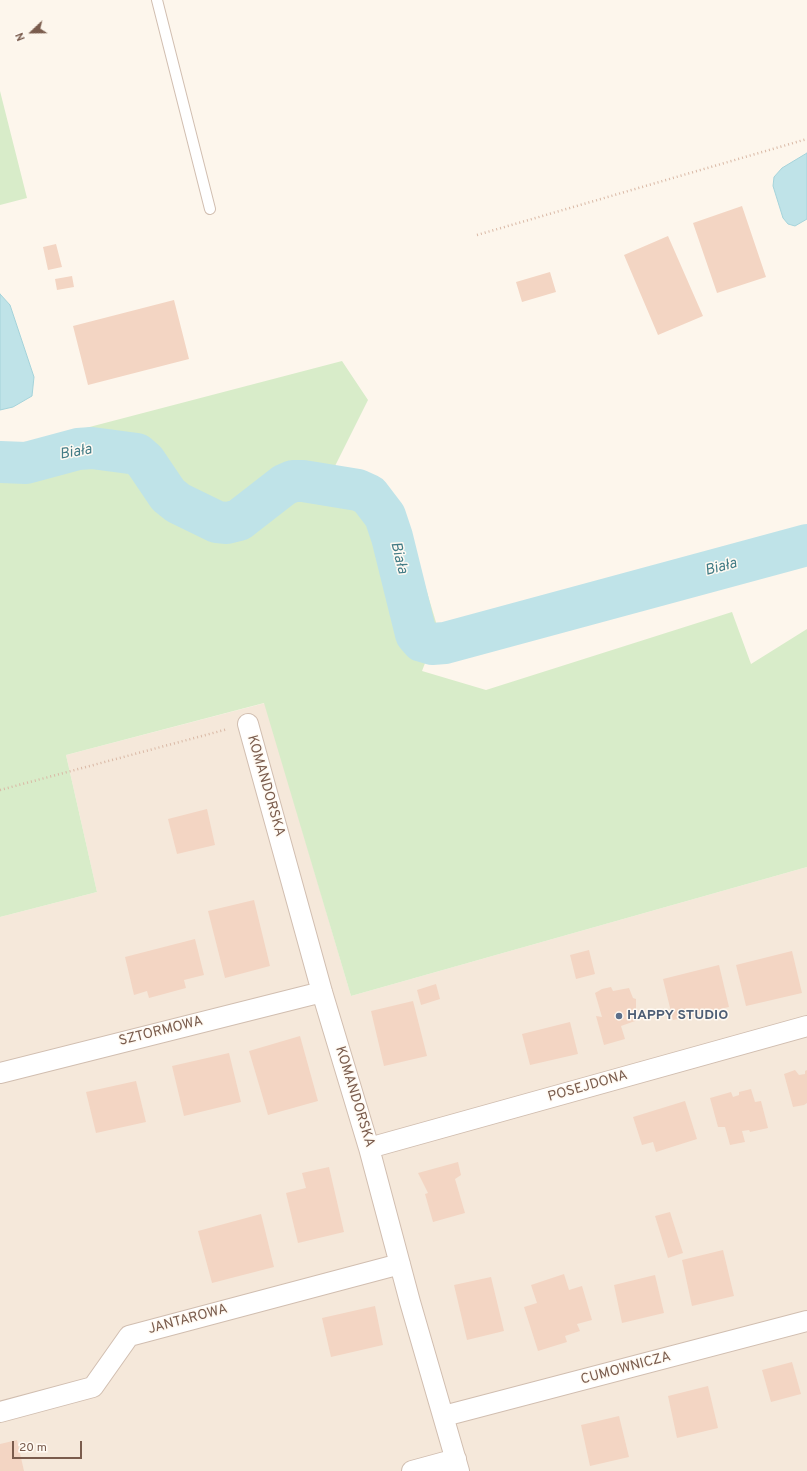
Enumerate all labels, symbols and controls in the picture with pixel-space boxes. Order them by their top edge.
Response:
north arrow [12,12,52,52]
text: N [13,30,29,43]
water label: Biała [58,441,94,465]
water label: Biała [385,540,411,576]
water label: Biała [703,555,739,581]
street label: KOMANDORSKA [242,733,288,839]
place label: HAPPY STUDIO [627,1008,728,1024]
marker: HAPPY STUDIO [614,1011,624,1021]
street label: SZTORMOWA [117,1013,205,1051]
street label: KOMANDORSKA [331,1044,377,1150]
street label: POSEJDONA [546,1068,630,1106]
street label: JANTAROWA [146,1301,230,1339]
street label: CUMOWNICZA [579,1349,673,1389]
scale bar [14,1433,84,1459]
text: 20 m [19,1440,47,1456]

